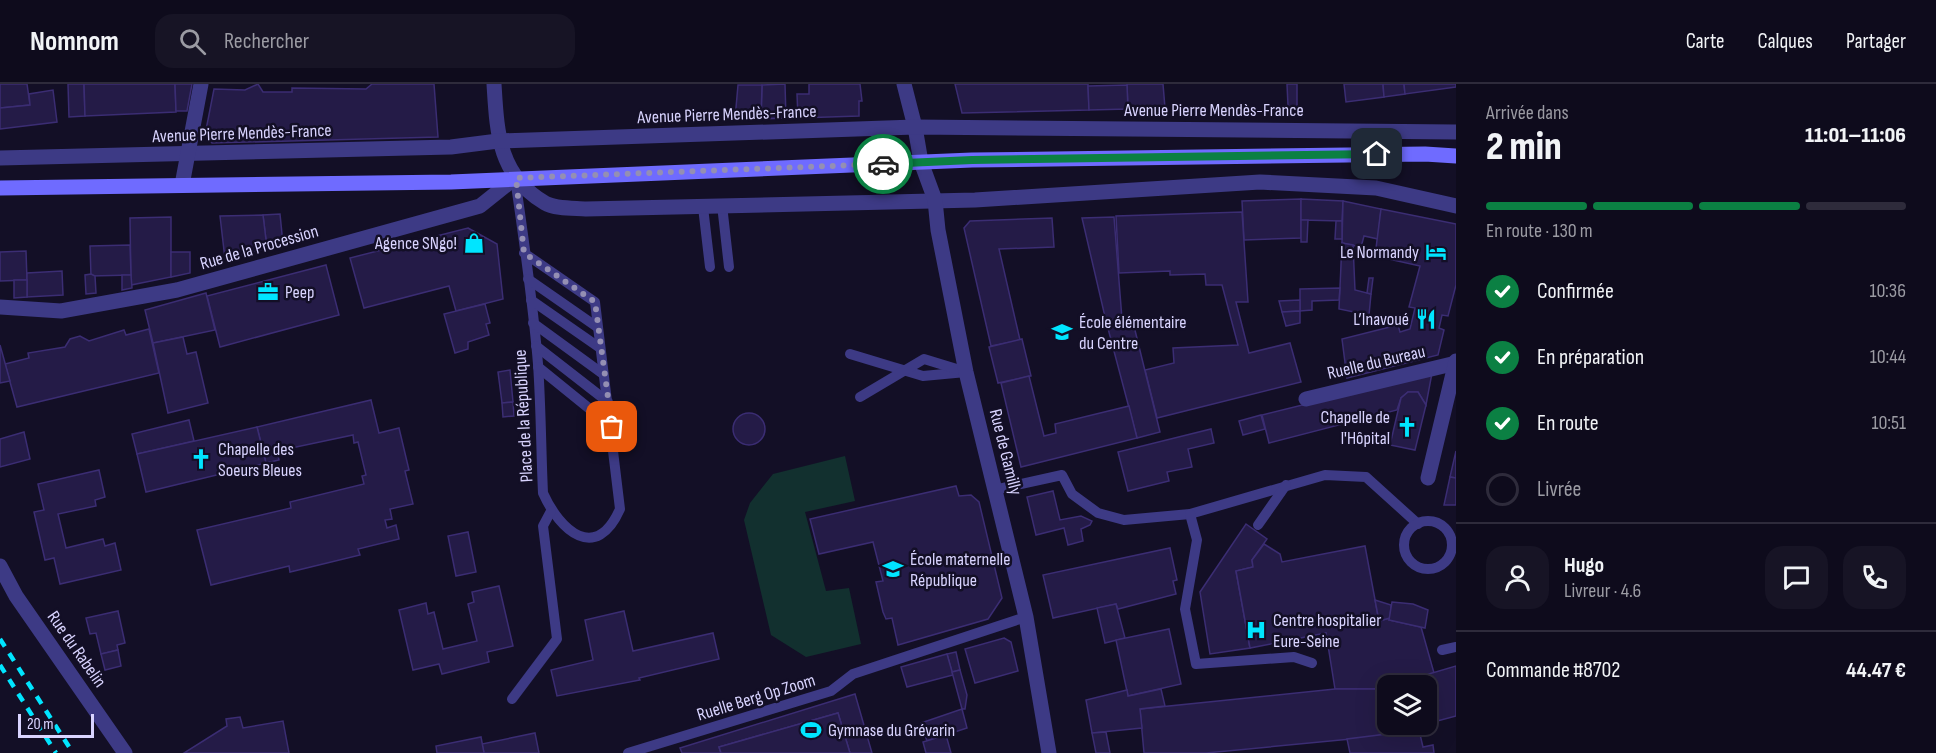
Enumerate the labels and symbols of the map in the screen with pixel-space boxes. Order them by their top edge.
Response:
street label: Avenue Pierre Mendès-France [1123,100,1304,121]
street label: Avenue Pierre Mendès-France [636,101,817,128]
street label: Avenue Pierre Mendès-France [151,120,332,147]
pin [1351,128,1402,179]
courier [853,134,913,194]
street label: Rue de la Procession [197,221,321,274]
shop icon: Agence SNgo! [462,231,486,255]
place label: Agence SNgo! [374,233,457,254]
hotel icon: Le Normandy [1424,240,1448,264]
place label: Le Normandy [1340,242,1419,263]
office icon: Peep [256,280,280,304]
place label: Peep [285,282,315,303]
restaurant icon: L’Inavoué [1414,307,1438,331]
place label: L’Inavoué [1353,309,1409,330]
place label: École élémentaire du Centre [1079,312,1187,354]
school or university icon: École élémentaire du Centre [1050,320,1074,344]
street label: Ruelle du Bureau [1325,341,1427,384]
street label: Place de la République [510,349,537,483]
pin [586,401,637,452]
street label: Rue de Gamilly [985,407,1026,497]
place label: Chapelle de l'Hôpital [1320,407,1390,449]
church icon: Chapelle de l'Hôpital [1395,415,1419,439]
place label: Chapelle des Soeurs Bleues [218,439,302,481]
church icon: Chapelle des Soeurs Bleues [189,447,213,471]
place label: École maternelle République [910,549,1010,591]
school or university icon: École maternelle République [881,557,905,581]
street label: Rue du Rabelin [43,607,111,691]
place label: Centre hospitalier Eure-Seine [1273,610,1381,652]
hospital icon: Centre hospitalier Eure-Seine [1244,618,1268,642]
street label: Ruelle Berg Op Zoom [694,670,818,725]
scale bar [18,711,94,738]
sports icon: Gymnase du Grévarin [799,718,823,742]
place label: Gymnase du Grévarin [828,720,955,741]

